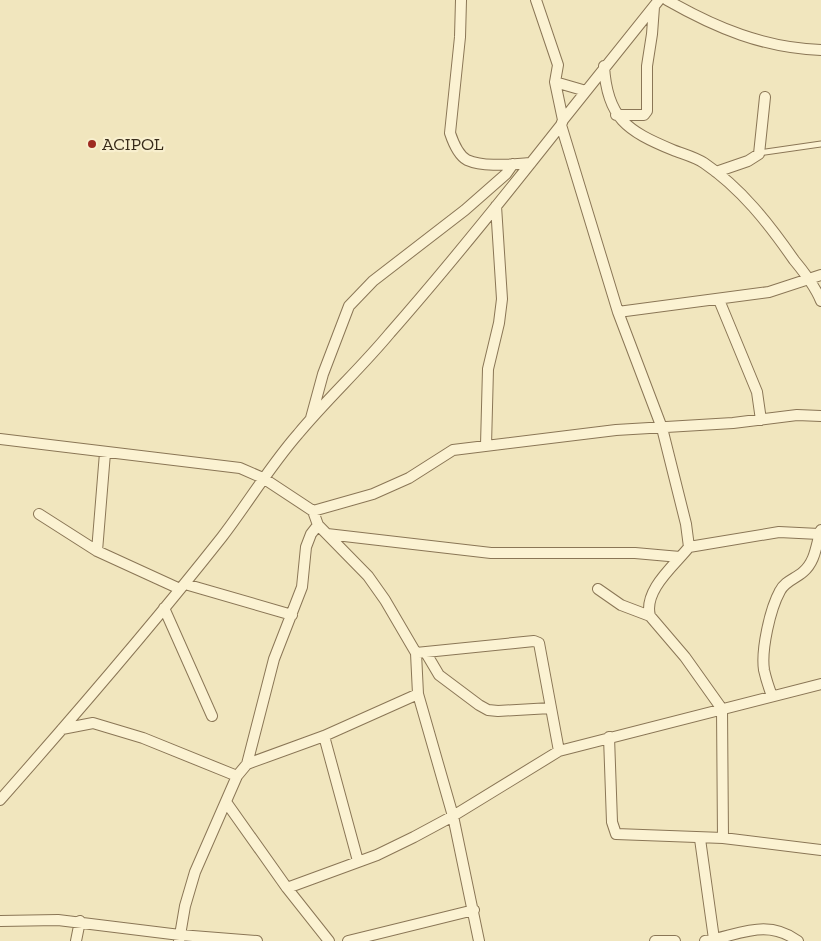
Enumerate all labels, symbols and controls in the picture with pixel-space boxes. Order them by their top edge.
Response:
place label: ACIPOL [102,133,164,155]
marker: ACIPOL [86,138,98,150]

